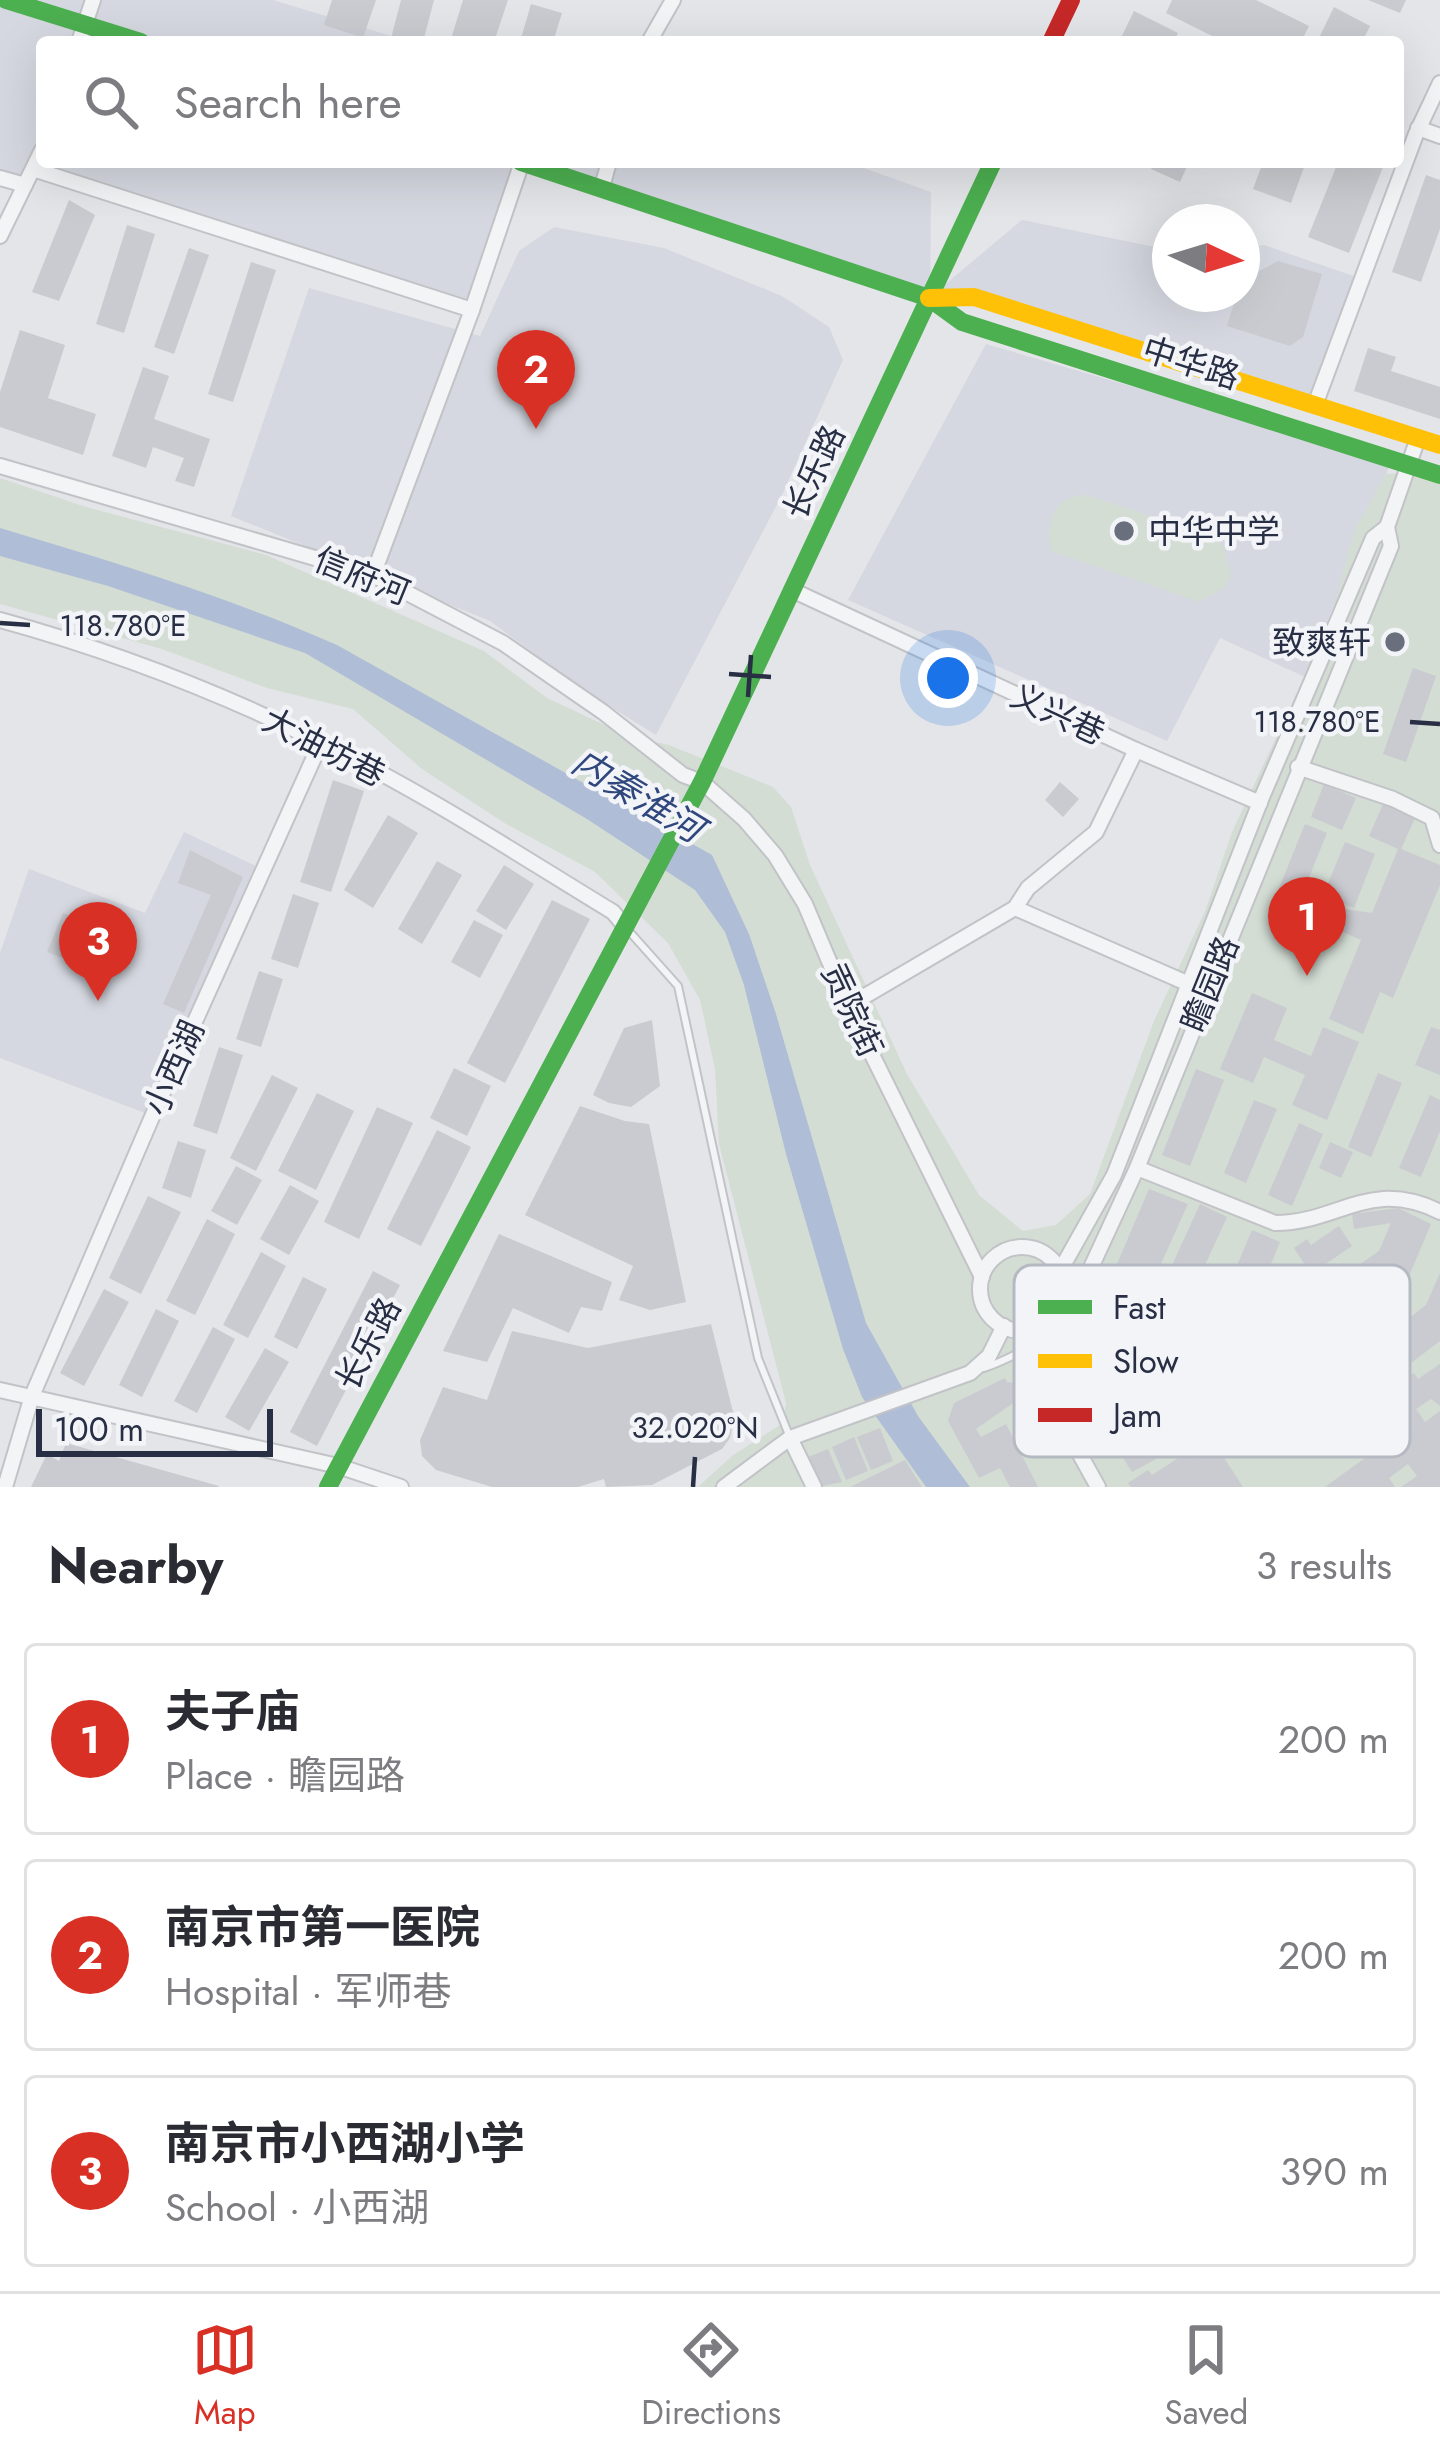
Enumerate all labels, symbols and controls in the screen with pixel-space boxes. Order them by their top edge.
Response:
search box [36,36,1404,168]
icon: search [78,69,144,135]
text: Search here [174,70,402,135]
north arrow [1152,204,1260,312]
street label: 中华路 [1137,325,1245,401]
pin: 2 [497,330,575,429]
street label: 长乐路 [772,417,856,527]
place label: 中华中学 [1148,508,1280,555]
marker: 中华中学 [1111,518,1137,544]
street label: 信府河 [307,536,417,616]
text: 118.780°E [60,604,186,647]
place label: 致爽轩 [1272,619,1371,666]
marker: 致爽轩 [1382,629,1408,655]
your location [918,648,978,708]
street label: 义兴巷 [1003,672,1113,756]
street label: 大油坊巷 [255,696,393,798]
text: 118.780°E [1254,700,1380,743]
water label: 内秦淮河 [563,736,718,857]
pin: 1 [1268,877,1346,976]
pin: 3 [59,902,137,1001]
street label: 瞻园路 [1170,929,1250,1039]
street label: 贡院街 [810,955,894,1065]
street label: 小西湖 [132,1013,216,1123]
legend [1014,1265,1410,1457]
text: Fast [1113,1284,1166,1331]
street label: 长乐路 [324,1289,412,1399]
text: Slow [1113,1338,1179,1385]
text: Jam [1109,1392,1163,1439]
scale bar [36,1403,273,1456]
text: 100 m [54,1406,144,1453]
text: 32.020°N [631,1406,759,1449]
text: Nearby [48,1528,223,1602]
text: 3 results [1256,1537,1392,1594]
text: 夫子庙 [165,1679,300,1744]
text: 1 [80,1711,100,1768]
text: 200 m [1278,1711,1389,1768]
text: Place · 瞻园路 [165,1747,405,1804]
text: 南京市第一医院 [165,1895,480,1960]
text: 2 [77,1927,103,1984]
text: 200 m [1278,1927,1389,1984]
text: Hospital · 军师巷 [165,1963,451,2020]
text: 南京市小西湖小学 [165,2111,525,2176]
text: 3 [78,2143,102,2200]
text: 390 m [1280,2143,1389,2200]
text: School · 小西湖 [165,2179,429,2236]
tab: Map [192,2317,258,2436]
tab: Directions [641,2317,781,2436]
tab: Saved [1165,2317,1248,2436]

